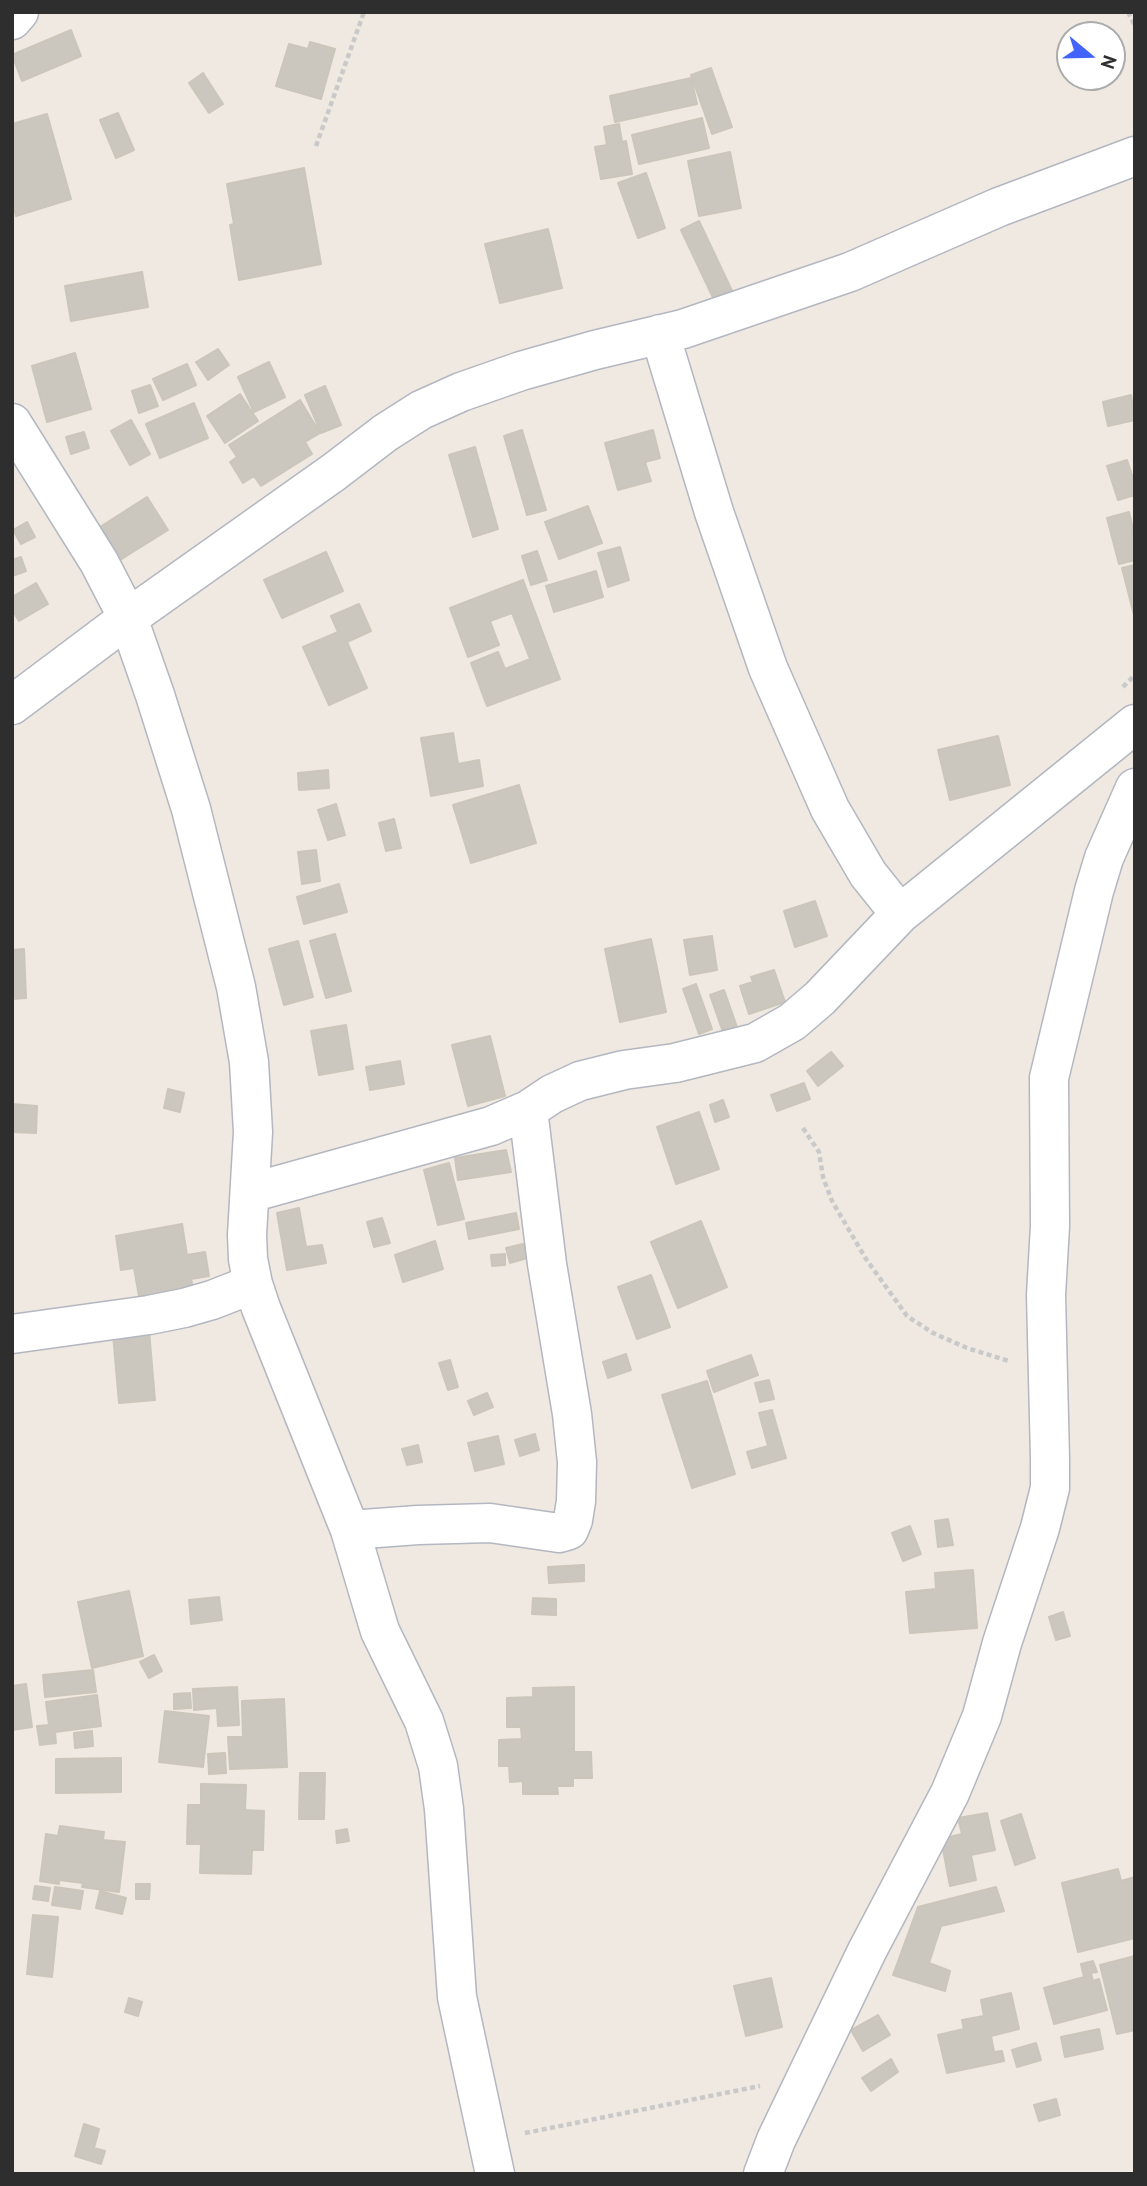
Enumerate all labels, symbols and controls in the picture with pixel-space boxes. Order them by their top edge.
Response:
north arrow [1056,21,1126,91]
text: N [1096,52,1122,72]

